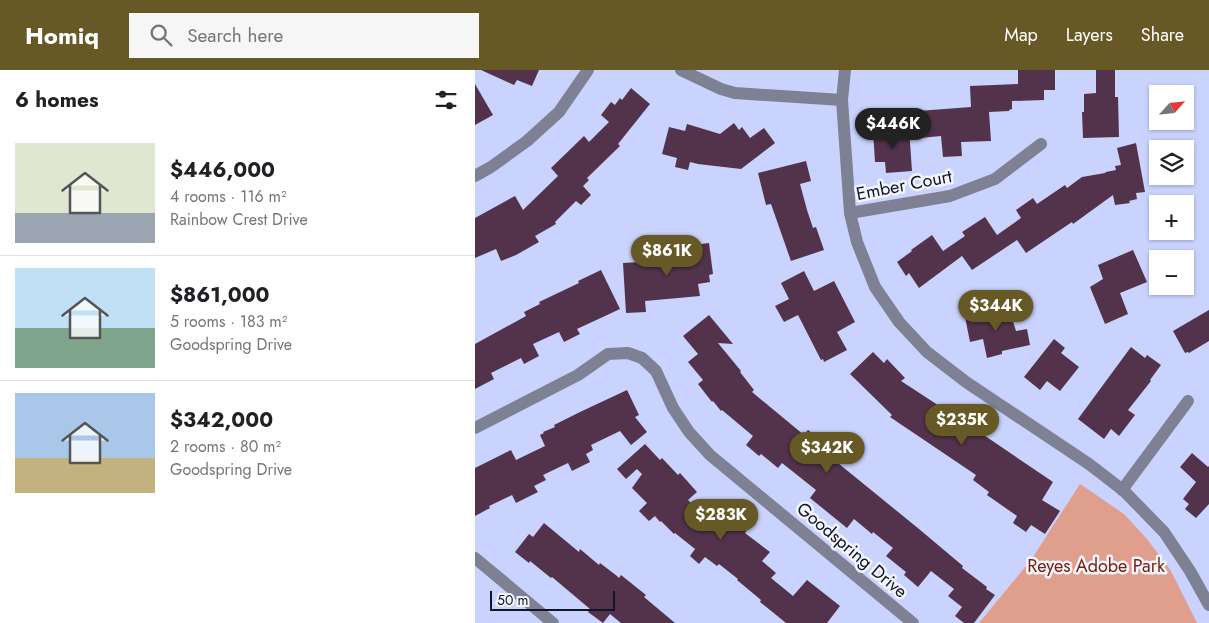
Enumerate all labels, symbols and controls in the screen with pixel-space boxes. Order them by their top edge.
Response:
search box [129,13,479,58]
text: Homiq [25,18,99,53]
icon: search [147,21,175,49]
text: Search here [187,22,283,49]
text: Map [1004,22,1038,48]
text: Layers [1066,22,1113,48]
text: Share [1141,22,1184,48]
text: 6 homes [15,85,99,115]
north arrow [1149,85,1194,130]
map controls [1149,85,1194,295]
icon: filters [432,86,460,114]
pin: $446K [858,108,928,150]
text: $446K [866,112,920,135]
button: layers [1149,140,1194,185]
text: $446,000 [170,155,275,185]
icon: home [55,163,115,223]
street label: Ember Court [854,163,955,207]
text: 4 rooms · 116 m² [170,185,287,208]
button: + [1149,195,1194,240]
text: Rainbow Crest Drive [170,208,308,231]
pin: $861K [632,234,702,277]
text: $861K [642,239,692,262]
button: − [1149,250,1194,295]
text: $861,000 [170,280,269,310]
icon: home [55,288,115,348]
pin: $344K [961,290,1031,332]
text: $344K [969,294,1023,317]
text: 5 rooms · 183 m² [170,310,287,333]
text: Goodspring Drive [170,333,292,356]
pin: $235K [927,404,997,446]
text: $342,000 [170,405,273,435]
text: $235K [936,408,988,431]
icon: home [55,413,115,473]
pin: $342K [792,432,862,474]
text: 2 rooms · 80 m² [170,435,281,458]
text: $342K [801,436,853,459]
text: Goodspring Drive [170,458,292,481]
street label: Goodspring Drive [791,496,913,604]
pin: $283K [686,498,756,541]
text: $283K [695,503,747,526]
park label: Reyes Adobe Park [1027,553,1165,579]
scale bar [490,588,615,611]
text: 50 m [497,590,528,610]

